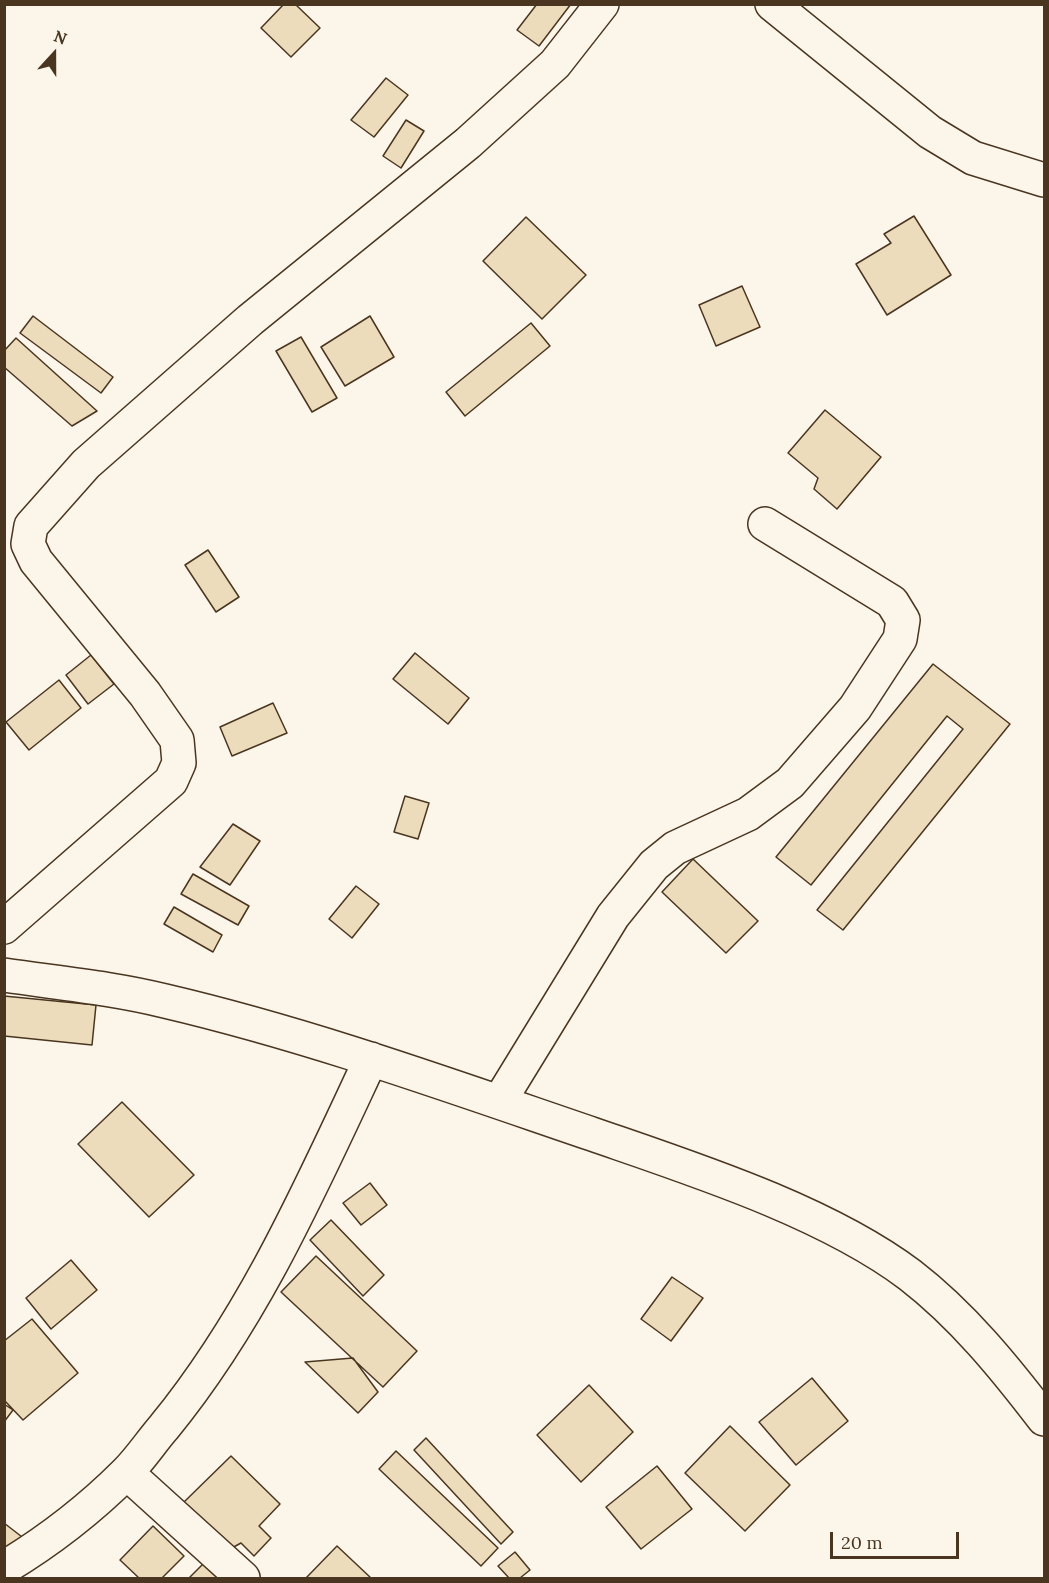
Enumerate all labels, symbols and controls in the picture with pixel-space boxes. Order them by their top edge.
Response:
north arrow [24,24,84,84]
text: N [51,26,70,49]
scale bar [833,1520,962,1558]
text: 20 m [841,1531,883,1554]

